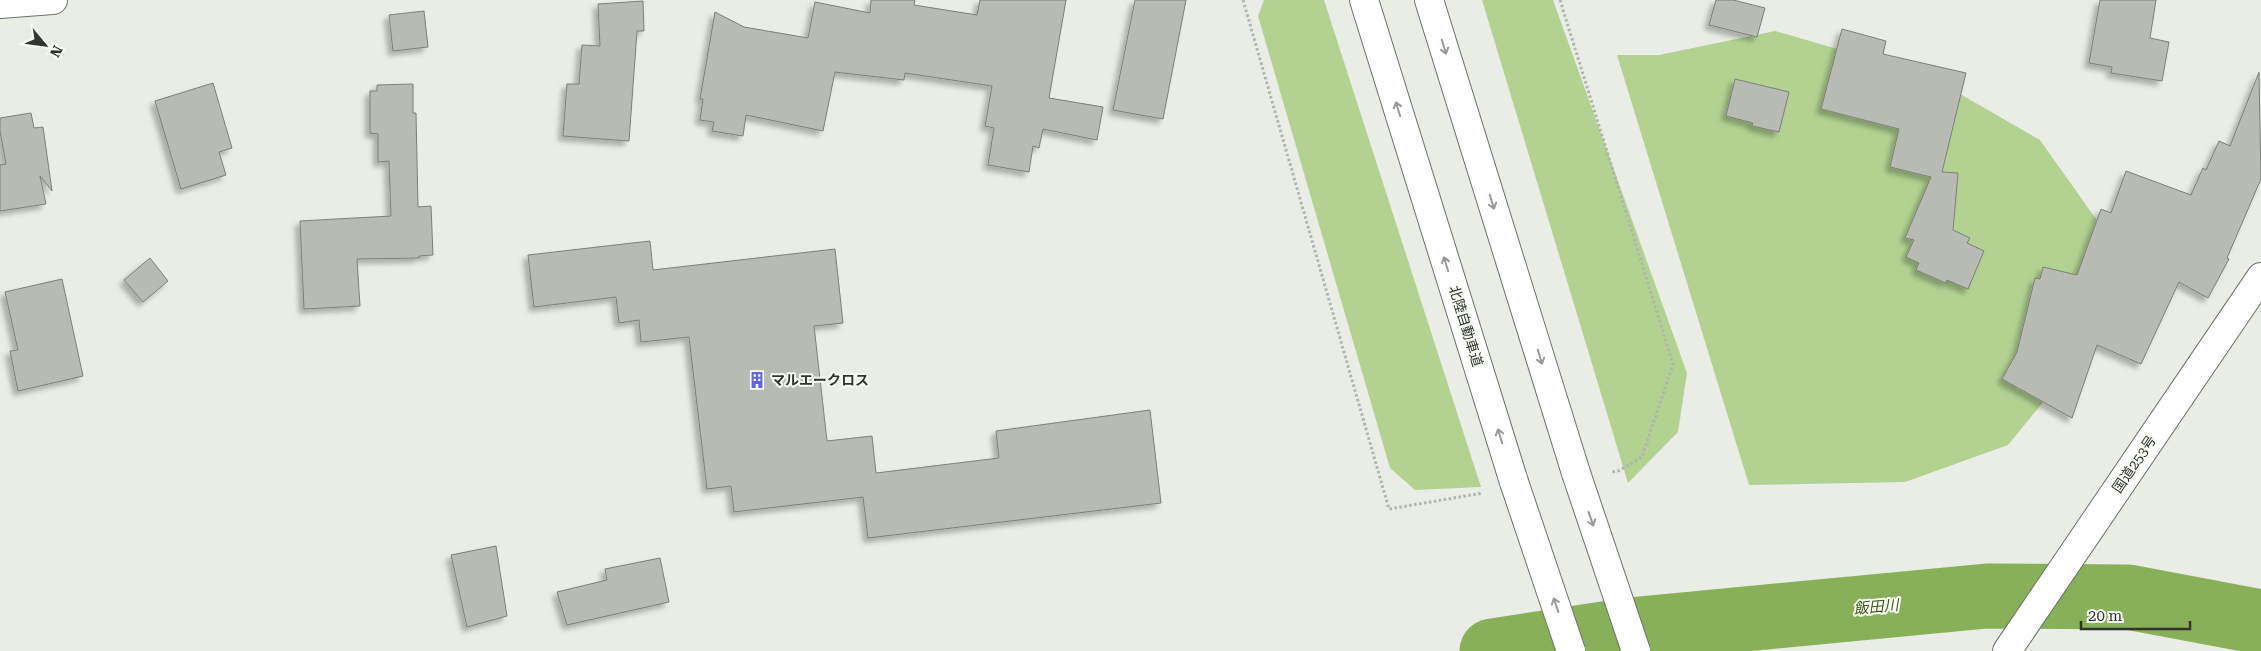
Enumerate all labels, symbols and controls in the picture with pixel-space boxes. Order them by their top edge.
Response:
north arrow [20,20,70,70]
one-way arrow [1439,38,1449,54]
text: N [47,43,66,60]
one-way arrow [1393,101,1402,117]
one-way arrow [1488,193,1497,209]
one-way arrow [1441,256,1451,272]
street label: 北陸自動車道 [1446,283,1486,369]
one-way arrow [1536,349,1545,364]
building icon: マルエークロス [747,370,767,390]
place label: マルエークロス [771,372,869,388]
one-way arrow [1494,428,1504,444]
street label: 国道253号 [2109,432,2159,496]
one-way arrow [1587,511,1597,527]
water label: 飯田川 [1853,596,1901,618]
one-way arrow [1550,597,1560,613]
scale bar [2081,598,2190,630]
text: 20 m [2088,607,2123,625]

